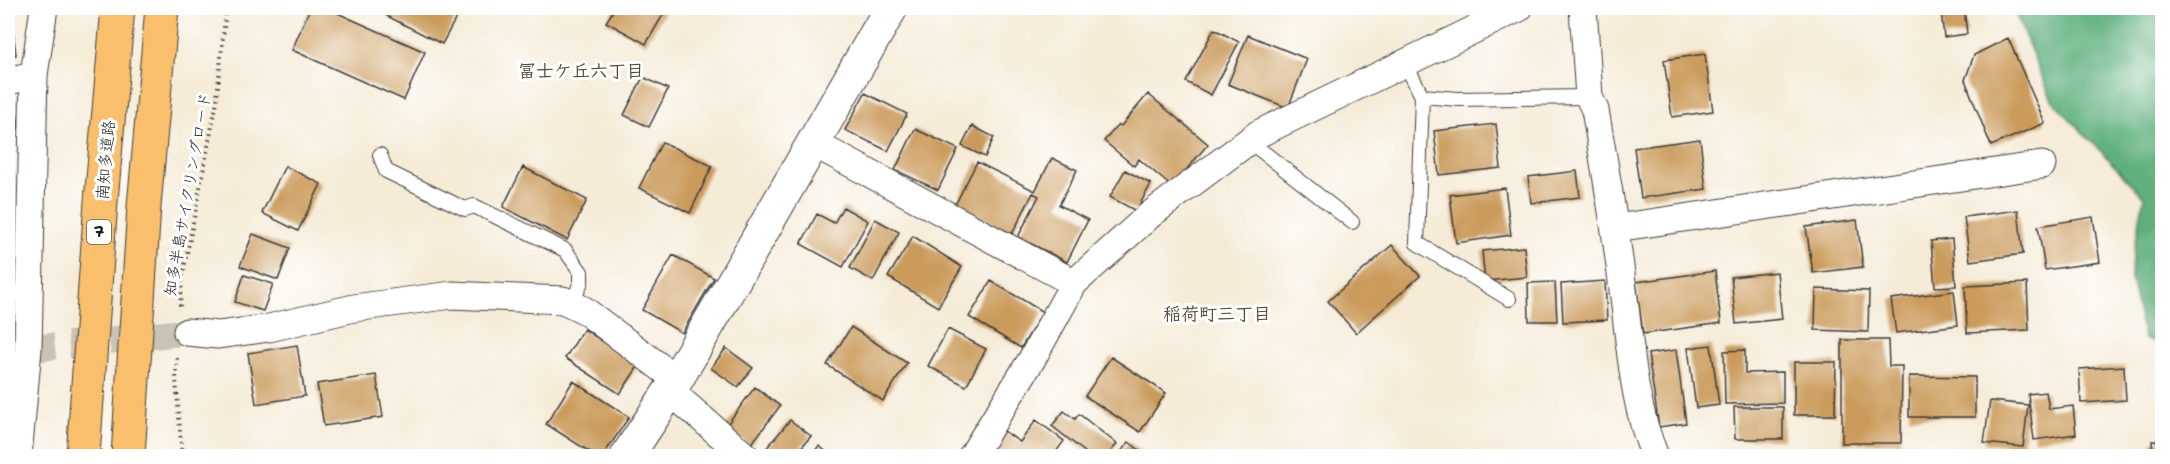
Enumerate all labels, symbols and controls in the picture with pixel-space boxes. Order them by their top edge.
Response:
district label: 冨士ケ丘六丁目 [518,59,644,83]
street label: 知多半島サイクリングロード [159,91,216,298]
street label: 南知多道路 [92,119,119,201]
road number: 7 [87,220,111,244]
district label: 稲荷町三丁目 [1163,302,1271,326]

